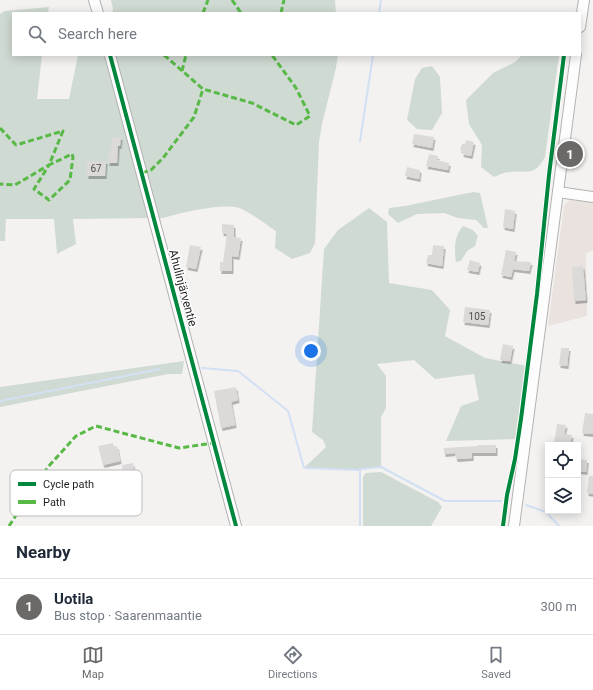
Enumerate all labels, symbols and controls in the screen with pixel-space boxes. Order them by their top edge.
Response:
search box [12,12,581,56]
icon: search [26,23,48,45]
text: Search here [58,25,137,43]
pin: 1 [557,139,583,169]
house number: 67 [90,163,102,174]
street label: Ahulinjärventie [166,248,200,328]
house number: 105 [469,311,486,322]
your location [301,341,321,361]
map controls [545,442,581,514]
button: locate [545,442,581,478]
legend [10,470,142,516]
text: Cycle path [43,478,94,491]
button: layers [545,478,581,514]
text: Path [43,496,66,509]
text: Nearby [16,542,71,562]
text: Uotila [54,590,93,608]
text: 1 [25,599,33,614]
text: 300 m [540,599,577,614]
text: Bus stop · Saarenmaantie [54,608,202,623]
tab: Map [82,644,104,681]
tab: Directions [268,644,317,681]
tab: Saved [481,644,511,681]

